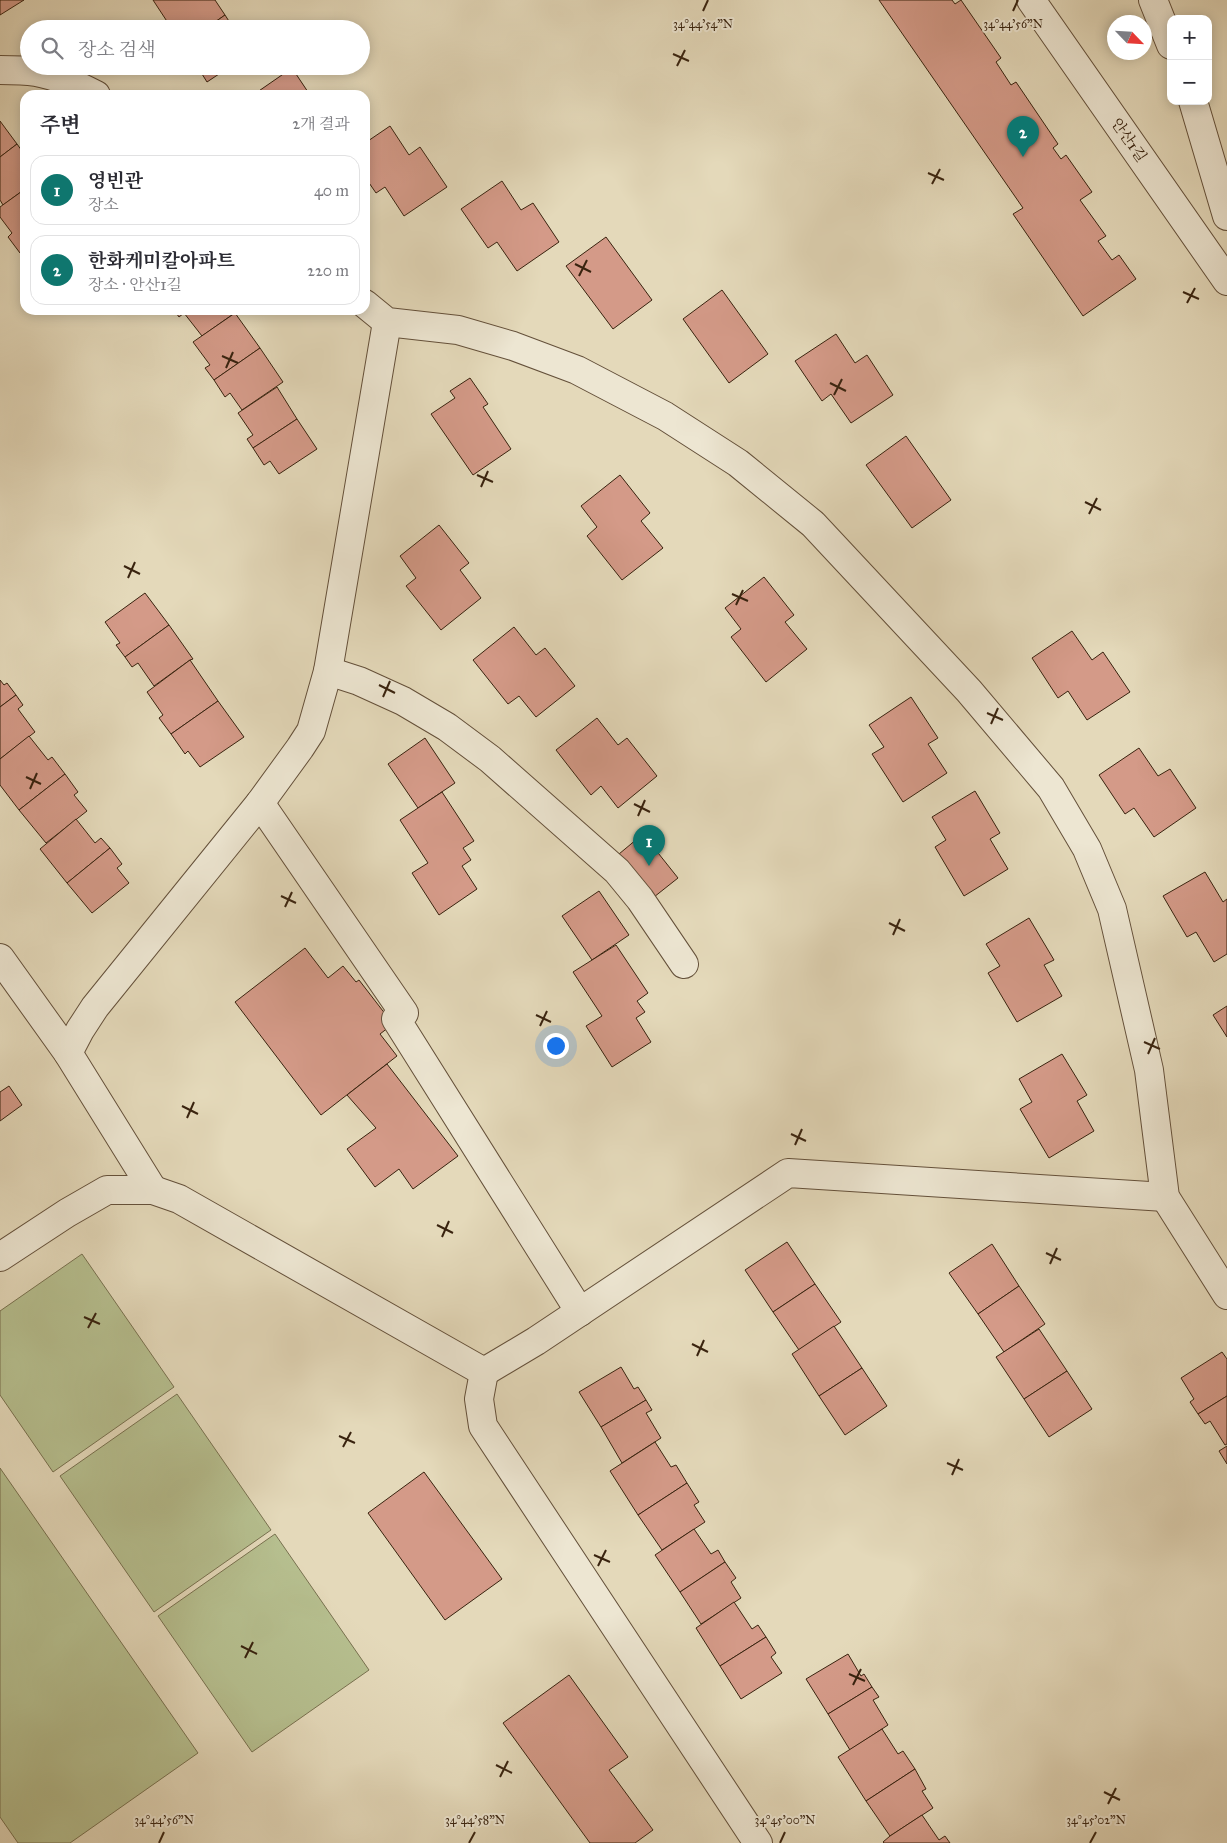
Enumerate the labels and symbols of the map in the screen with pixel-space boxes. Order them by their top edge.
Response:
north arrow [1107,15,1152,60]
text: 34°44'54"N [673,17,733,31]
text: 34°44'56"N [983,17,1043,31]
street label: 안산1길 [1107,115,1151,165]
pin: 2 [1007,116,1039,157]
pin: 1 [633,825,665,866]
your location [543,1033,569,1059]
text: 34°44'56"N [134,1813,194,1827]
text: 34°44'58"N [445,1813,505,1827]
text: 34°45'00"N [755,1813,815,1827]
text: 34°45'02"N [1066,1813,1126,1827]

